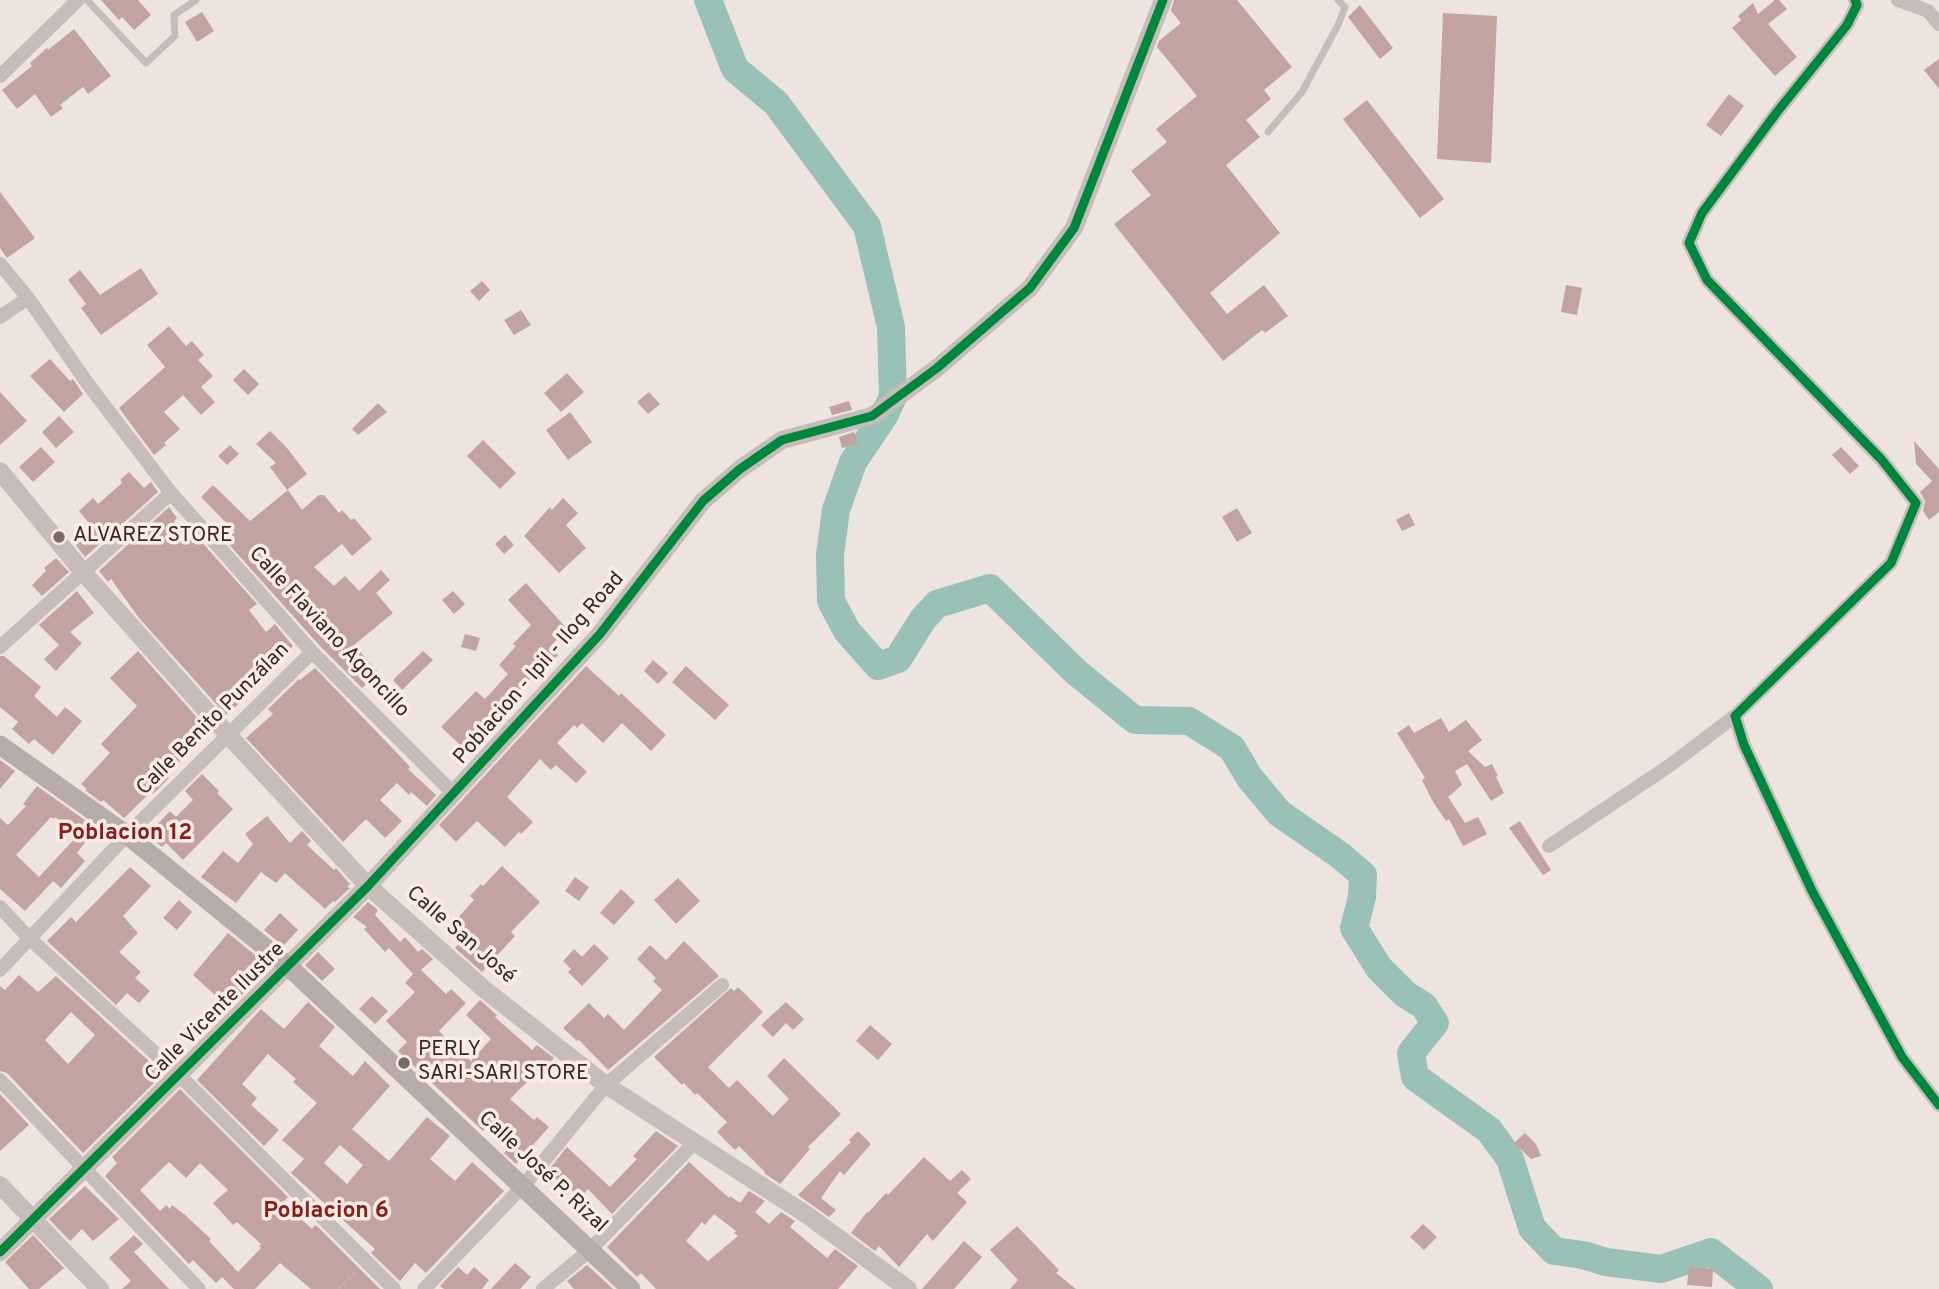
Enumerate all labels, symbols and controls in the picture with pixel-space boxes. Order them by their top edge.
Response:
place label: ALVAREZ STORE [73,524,233,550]
marker: ALVAREZ STORE [51,529,67,545]
street label: Calle Flaviano Agoncillo [242,542,414,724]
street label: Poblacion - Ipil - Ilog Road [449,568,631,770]
street label: Calle Benito Punzálan [132,638,296,802]
district label: Poblacion 12 [58,820,192,848]
street label: Calle San José [400,882,520,990]
street label: Calle Vicente Ilustre [141,938,291,1088]
place label: PERLY SARI-SARI STORE [418,1038,589,1088]
marker: PERLY SARI-SARI STORE [396,1055,412,1071]
street label: Calle José P. Rizal [472,1107,612,1239]
district label: Poblacion 6 [263,1198,389,1226]

